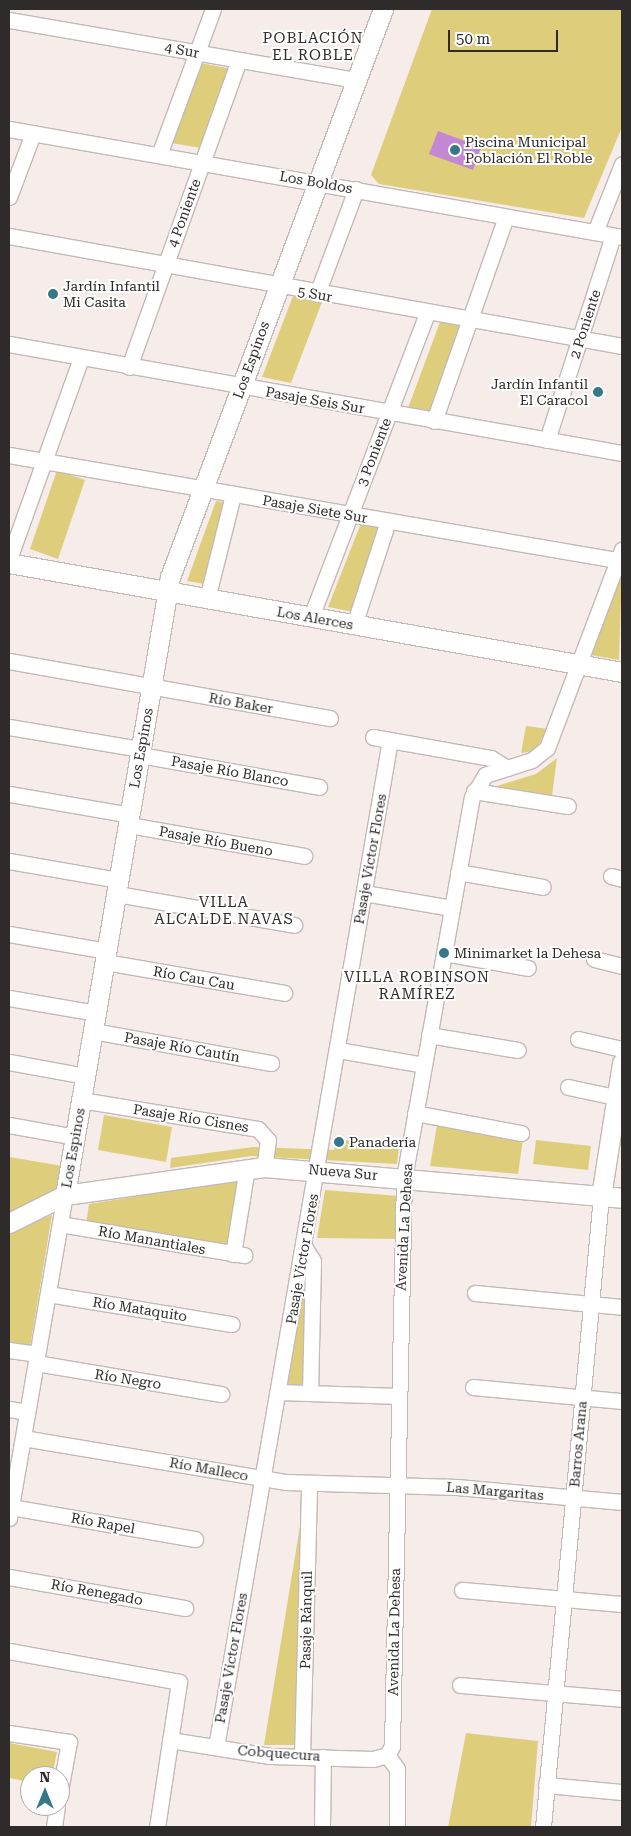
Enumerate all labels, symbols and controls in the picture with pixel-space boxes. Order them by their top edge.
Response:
scale bar [451,20,561,52]
district label: POBLACIÓN EL ROBLE [261,29,365,64]
text: 50 m [456,30,490,48]
street label: 4 Sur [164,39,200,61]
place label: Piscina Municipal Población El Roble [465,134,593,166]
marker: Piscina Municipal Población El Roble [449,144,461,156]
street label: Los Boldos [278,167,354,197]
street label: 4 Poniente [164,176,204,250]
place label: Jardín Infantil Mi Casita [63,278,160,310]
street label: 5 Sur [297,283,333,305]
street label: 2 Poniente [566,287,604,361]
marker: Jardín Infantil Mi Casita [47,288,59,300]
street label: Los Espinos [229,319,273,401]
place label: Jardín Infantil El Caracol [491,376,588,408]
street label: Pasaje Seis Sur [264,383,366,417]
marker: Jardín Infantil El Caracol [592,386,604,398]
street label: 3 Poniente [353,416,395,488]
street label: Pasaje Siete Sur [261,492,369,526]
street label: Los Alerces [275,603,355,633]
street label: Río Baker [207,689,275,717]
street label: Los Espinos [126,707,156,789]
street label: Pasaje Río Blanco [170,752,290,790]
street label: Pasaje Víctor Flores [350,792,390,926]
street label: Pasaje Río Bueno [158,823,274,859]
district label: VILLA ALCALDE NAVAS [153,893,295,928]
place label: Minimarket la Dehesa [454,945,601,961]
marker: Minimarket la Dehesa [438,947,450,959]
street label: Río Cau Cau [152,963,236,993]
district label: VILLA ROBINSON RAMÍREZ [342,968,492,1003]
street label: Pasaje Río Cautín [123,1029,241,1065]
street label: Pasaje Río Cisnes [132,1101,250,1135]
street label: Los Espinos [58,1107,88,1189]
place label: Panadería [349,1134,416,1150]
marker: Panadería [333,1136,345,1148]
street label: Nueva Sur [308,1161,378,1183]
street label: Avenida La Dehesa [392,1163,416,1291]
street label: Pasaje Víctor Flores [282,1192,322,1326]
street label: Río Manantiales [97,1222,207,1258]
street label: Río Mataquito [92,1293,188,1325]
street label: Río Negro [94,1365,162,1393]
street label: Barros Arana [566,1400,590,1488]
street label: Río Malleco [168,1454,250,1484]
street label: Las Margaritas [446,1478,544,1504]
street label: Río Rapel [70,1509,136,1537]
street label: Avenida La Dehesa [384,1568,404,1696]
street label: Pasaje Ránquil [297,1571,315,1669]
street label: Río Renegado [50,1576,144,1608]
street label: Pasaje Víctor Flores [211,1591,251,1725]
street label: Cobquecura [237,1742,321,1764]
north arrow [20,1766,70,1816]
text: N [40,1769,50,1785]

